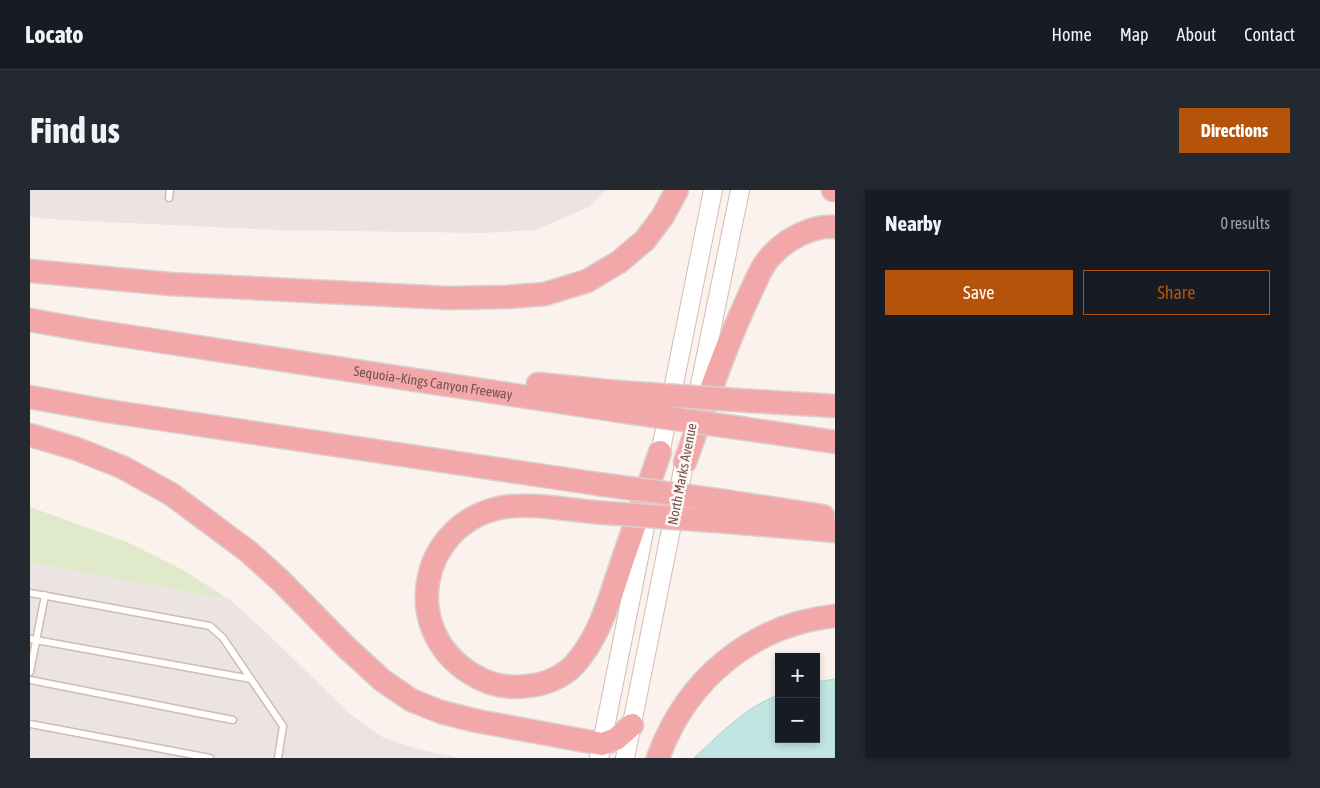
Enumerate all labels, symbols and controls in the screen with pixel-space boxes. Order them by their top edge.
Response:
text: Locato [25,21,84,48]
text: Home [1052,24,1092,45]
text: Map [1120,24,1149,45]
text: About [1177,24,1216,45]
text: Contact [1244,24,1295,45]
button: Directions [1179,108,1290,153]
text: Find us [30,110,120,150]
text: Nearby [885,211,941,235]
text: 0 results [1220,214,1270,232]
button: Save [885,270,1073,315]
button: Share [1083,270,1270,315]
street label: Sequoia–Kings Canyon Freeway [353,363,514,403]
street label: North Marks Avenue [664,422,700,526]
map controls [775,653,820,743]
button: + [775,653,820,698]
button: − [775,698,820,743]

